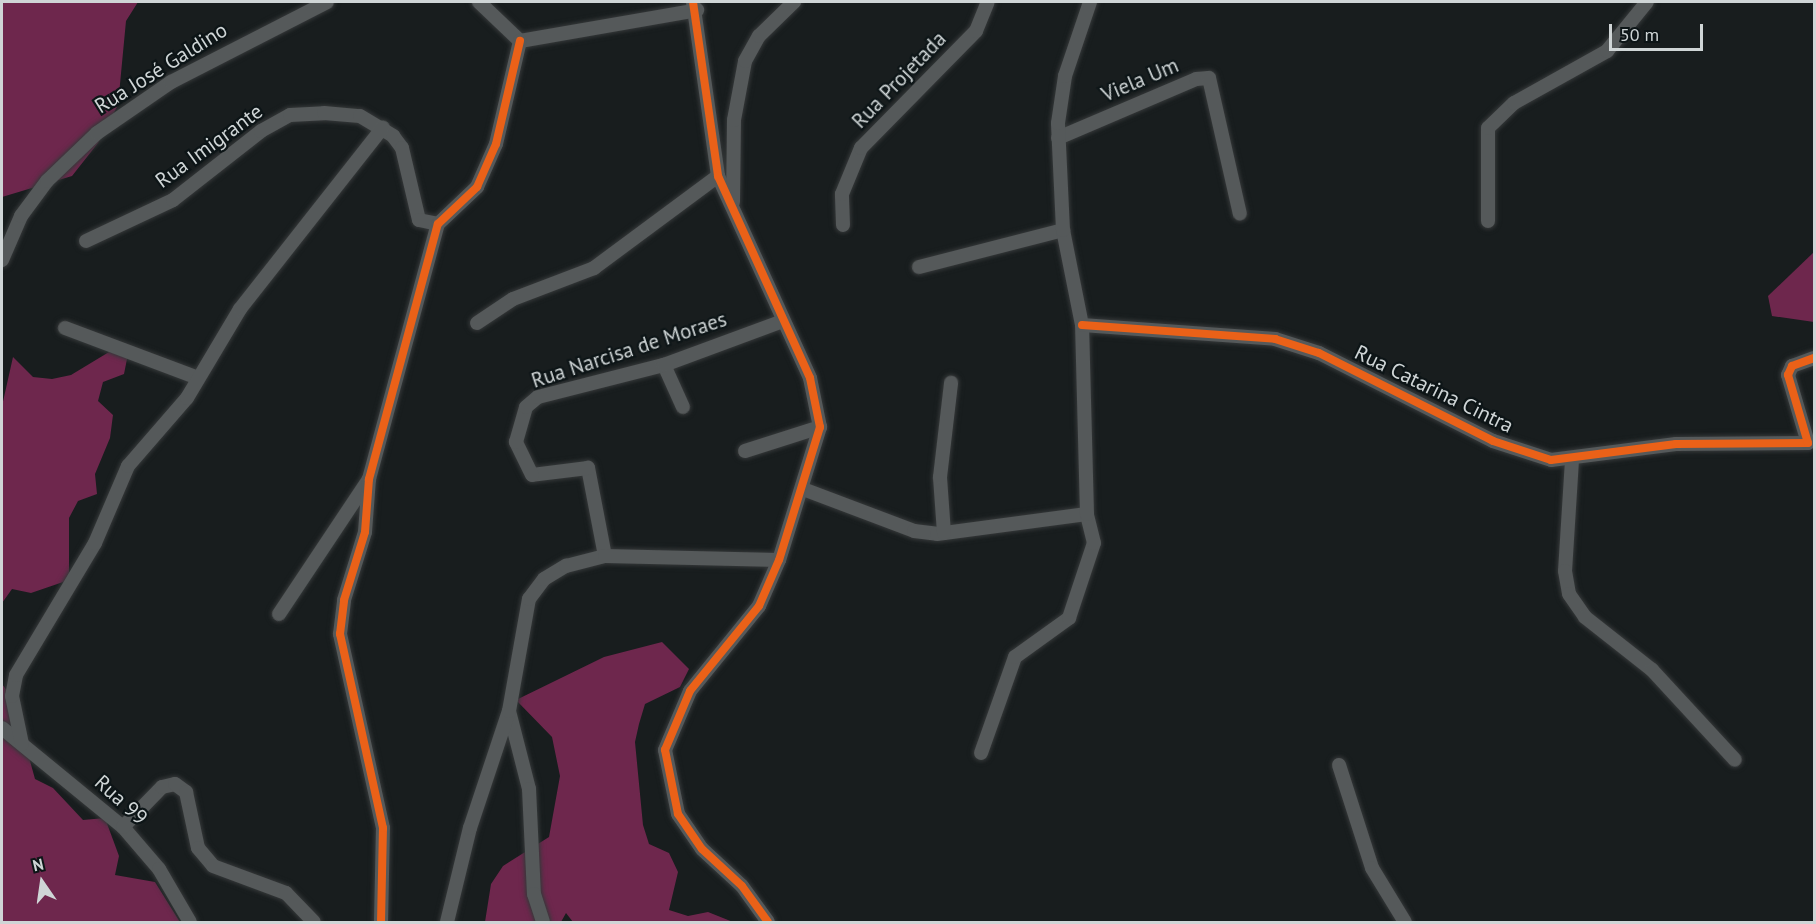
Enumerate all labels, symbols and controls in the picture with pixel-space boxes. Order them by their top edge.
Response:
scale bar [1612,12,1706,50]
street label: Rua José Galdino [90,17,232,119]
text: 50 m [1620,23,1659,46]
street label: Rua Projetada [847,26,951,134]
street label: Viela Um [1098,53,1182,107]
street label: Rua Imigrante [151,99,267,193]
street label: Rua Narcisa de Moraes [528,307,730,393]
street label: Rua Catarina Cintra [1351,340,1517,438]
street label: Rua 99 [89,770,153,830]
north arrow [12,852,72,912]
text: N [31,854,45,875]

